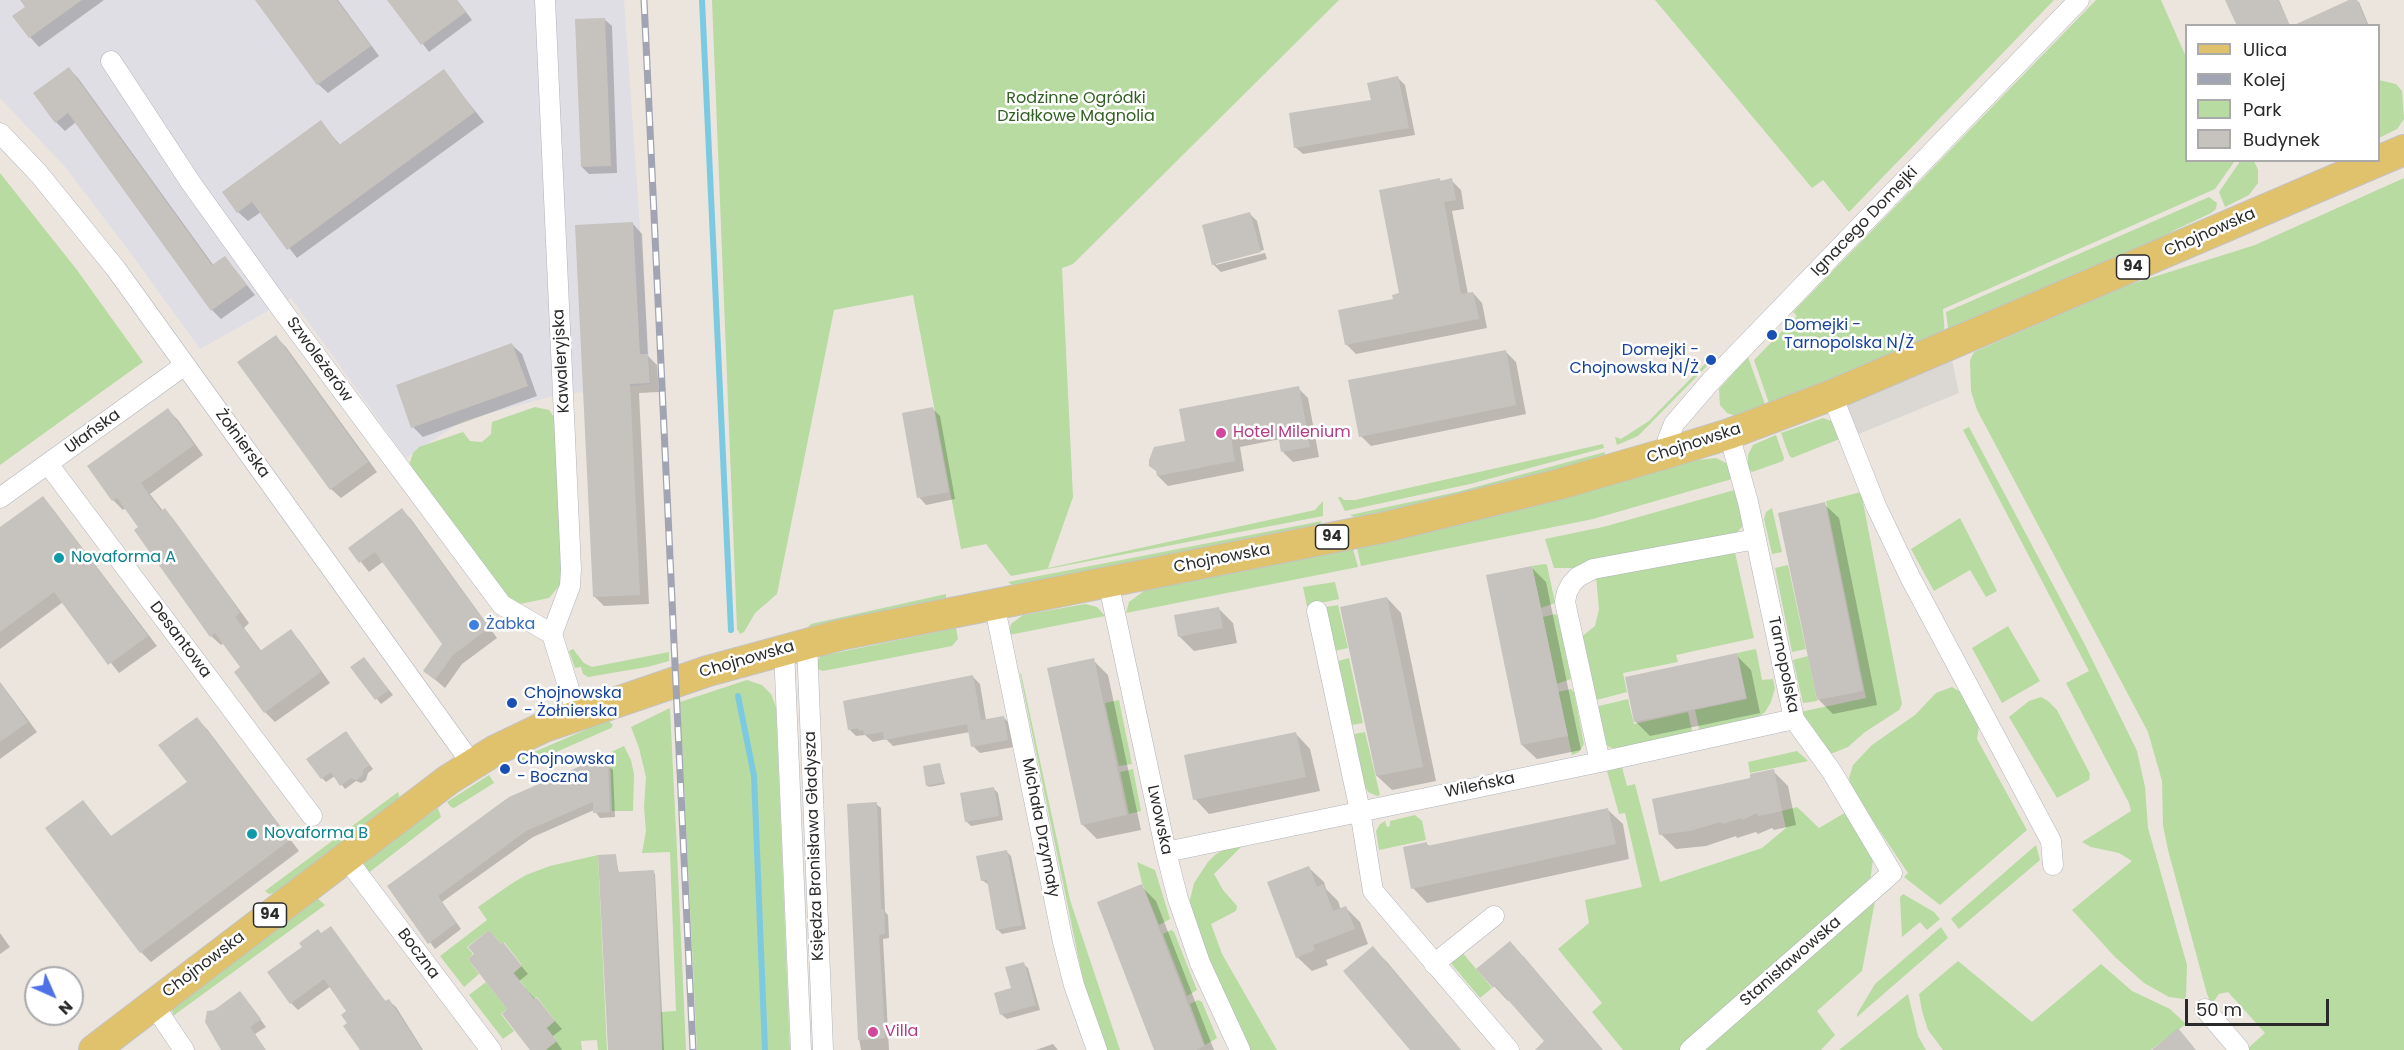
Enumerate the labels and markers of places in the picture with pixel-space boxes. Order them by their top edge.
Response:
place label: Domejki - Tarnopolska N/Ż [1784,316,1914,354]
marker: Domejki - Tarnopolska N/Ż [1765,328,1779,342]
place label: Domejki - Chojnowska N/Ż [1569,341,1699,379]
marker: Domejki - Chojnowska N/Ż [1704,353,1718,367]
place label: Hotel Milenium [1233,423,1351,443]
marker: Hotel Milenium [1214,426,1228,440]
place label: Novaforma A [71,548,176,568]
marker: Novaforma A [52,551,66,565]
place label: Żabka [486,615,535,635]
marker: Żabka [467,618,481,632]
place label: Chojnowska - Żołnierska [524,684,622,722]
marker: Chojnowska - Żołnierska [505,696,519,710]
place label: Chojnowska - Boczna [517,750,615,788]
marker: Chojnowska - Boczna [498,762,512,776]
place label: Novaforma B [264,824,368,844]
marker: Novaforma B [245,827,259,841]
place label: Villa [885,1022,918,1042]
marker: Villa [866,1025,880,1039]

